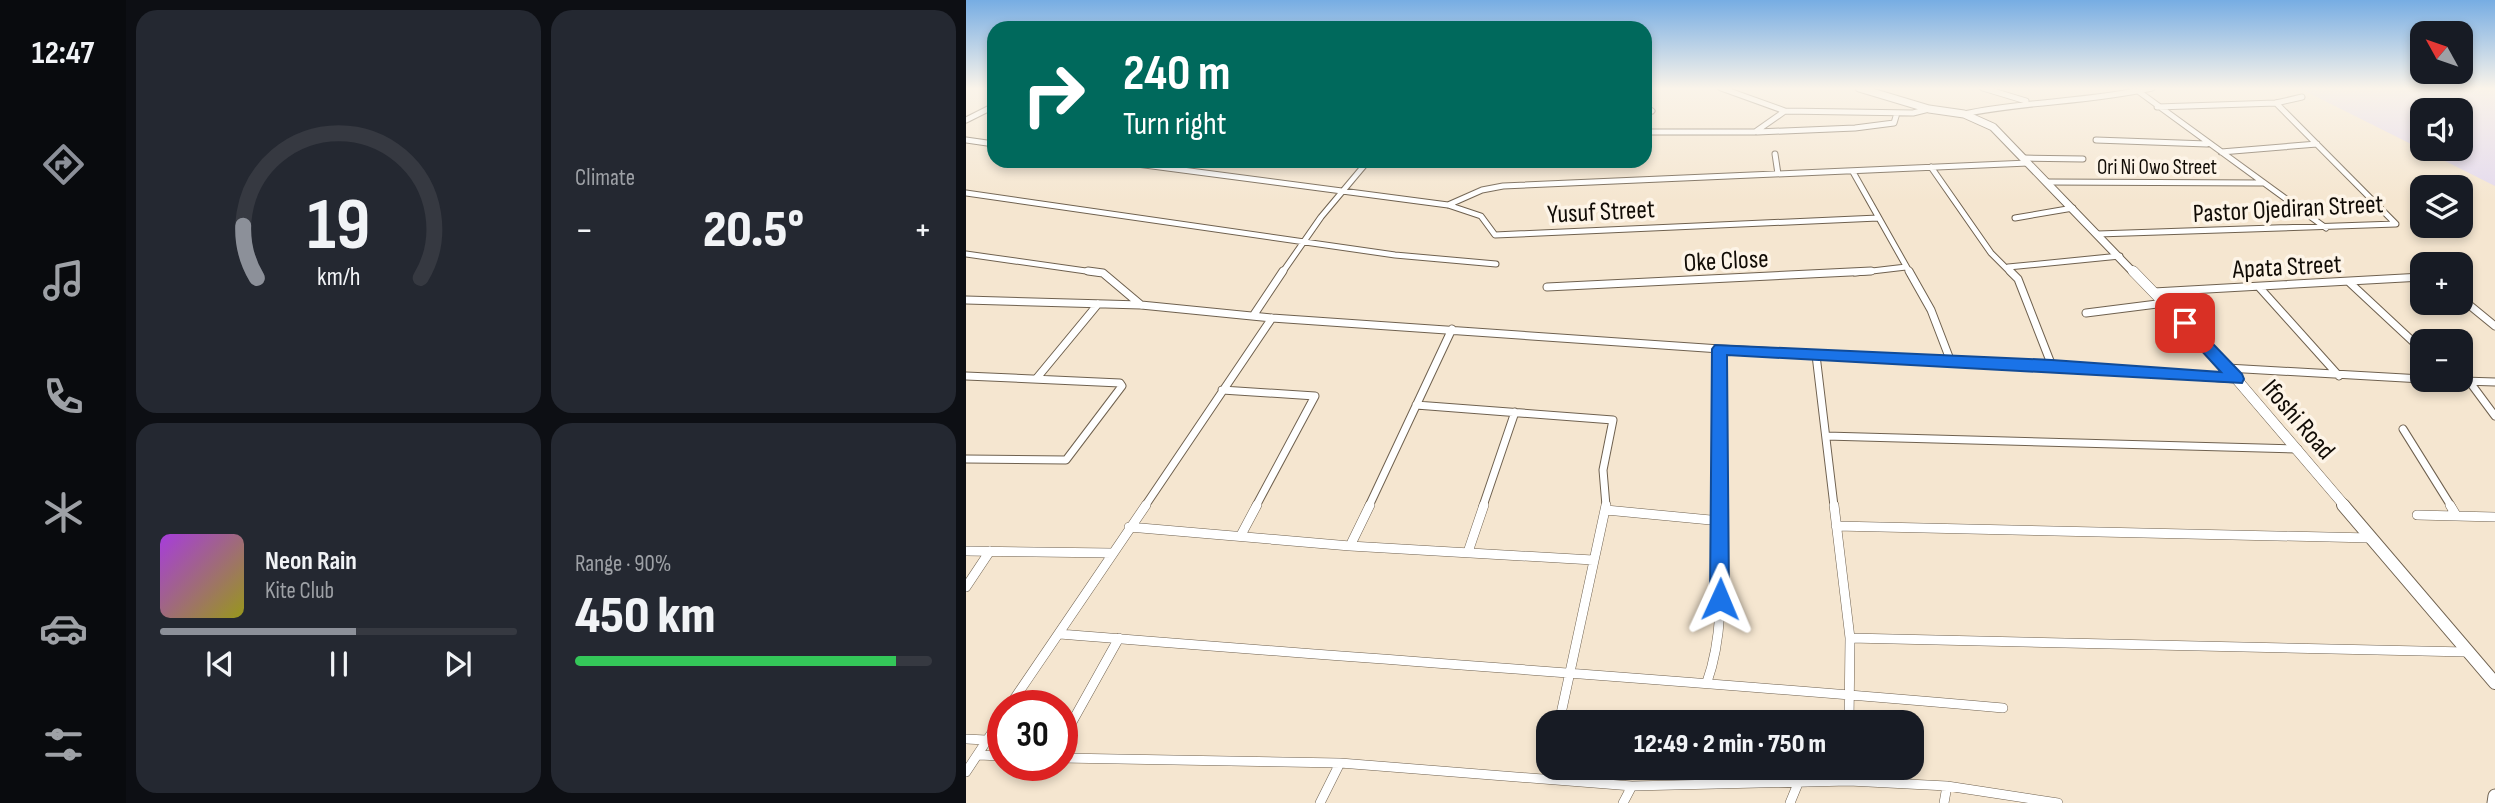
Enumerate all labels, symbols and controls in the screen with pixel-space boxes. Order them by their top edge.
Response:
north arrow [2410,21,2473,84]
map controls [2410,21,2473,392]
text: 12:47 [32,34,94,73]
text: 240 m [1123,45,1231,104]
icon: right [1008,49,1099,140]
button: sound [2410,98,2473,161]
text: Turn right [1123,105,1227,144]
icon: directions [39,140,88,189]
street label: Ori Ni Owo Street [2097,155,2217,180]
text: Climate [575,164,635,192]
button: layers [2410,175,2473,238]
text: 19 [307,182,370,270]
street label: Pastor Ojediran Street [2192,189,2384,230]
street label: Yusuf Street [1547,194,1656,231]
text: 20.5° [703,199,804,262]
text: − [575,208,594,253]
text: + [913,208,932,253]
street label: Oke Close [1683,244,1769,279]
street label: Apata Street [2231,249,2342,286]
button: + [2410,252,2473,315]
icon: music [39,256,88,305]
text: km/h [317,261,360,292]
pin [2155,293,2215,353]
icon: arrive [2166,304,2204,342]
button: − [2410,329,2473,392]
icon: phone [39,372,88,421]
street label: Ifoshi Road [2255,374,2341,466]
icon: climate [39,488,88,537]
text: Neon Rain [265,546,357,577]
text: Range · 90% [575,550,671,578]
position arrow [1683,562,1757,636]
text: Kite Club [265,577,334,605]
text: 450 km [575,585,715,648]
icon: car [39,604,88,653]
icon: previous [201,645,239,683]
icon: pause [320,645,358,683]
icon: next [439,645,477,683]
speed limit sign: 30 [987,690,1078,781]
icon: filters [39,720,88,769]
text: 12:49 · 2 min · 750 m [1634,729,1826,760]

